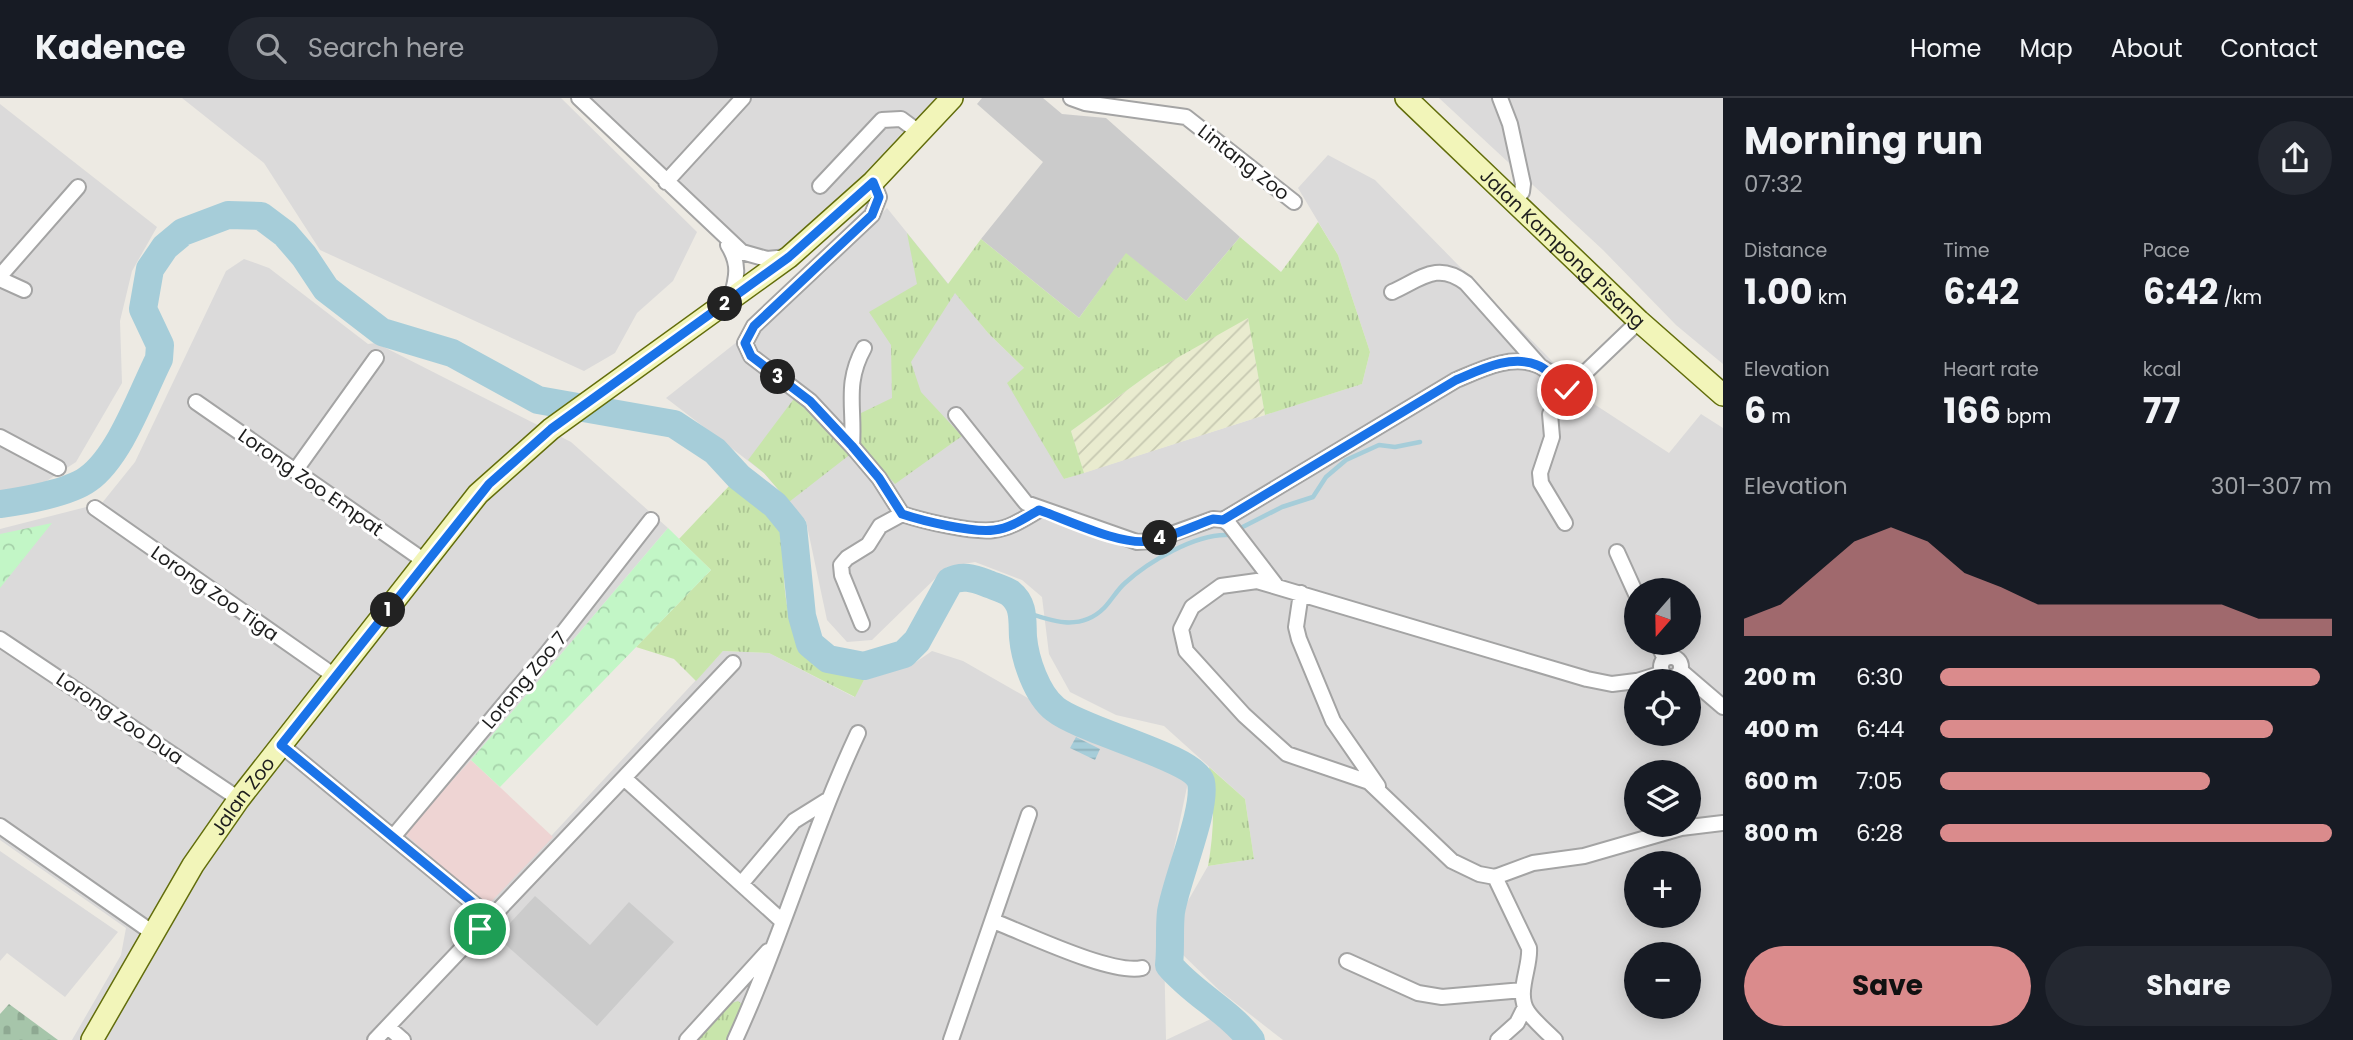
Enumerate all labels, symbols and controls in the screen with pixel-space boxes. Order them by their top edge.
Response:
search box [228,17,718,80]
text: Kadence [35,24,186,71]
icon: search [252,29,290,67]
text: Search here [308,30,464,66]
text: Home [1910,32,1982,65]
text: Map [2020,32,2073,65]
text: About [2111,32,2182,65]
text: Contact [2220,32,2318,65]
text: Morning run [1744,114,1983,167]
street label: Lintang Zoo [1192,118,1295,207]
button: share [2258,121,2332,195]
street label: Jalan Kampong Pisang [1474,163,1651,334]
text: 07:32 [1744,168,1803,200]
text: Distance [1744,237,1827,264]
text: Time [1943,237,1990,264]
text: Pace [2143,237,2190,264]
text: 1.00 [1744,267,1813,316]
text: 6:42 [1943,267,2019,316]
text: 6:42 [2143,267,2219,316]
text: km [1813,284,1847,311]
text: /km [2219,284,2262,311]
pin: 2 [708,286,742,322]
text: 2 [719,290,730,317]
text: Elevation [1744,356,1830,383]
text: Heart rate [1943,356,2039,383]
text: kcal [2143,356,2182,383]
pin: 3 [760,360,796,394]
pin [1537,360,1597,420]
text: 3 [772,363,783,390]
icon: check [1548,371,1586,409]
text: 6 [1744,386,1766,435]
text: 166 [1943,386,2001,435]
text: 77 [2143,386,2180,435]
text: m [1766,403,1791,430]
text: bpm [2001,403,2051,430]
street label: Lorong Zoo Empat [233,422,389,543]
text: Elevation [1744,470,1848,502]
text: 301–307 m [2211,470,2332,502]
pin: 4 [1142,520,1178,556]
text: 4 [1153,524,1166,551]
street label: Lorong Zoo Tiga [146,539,284,647]
north arrow [1624,578,1701,654]
map controls [1624,578,1701,1019]
pin: 1 [370,592,406,628]
text: 1 [384,596,391,623]
street label: Lorong Zoo 7 [476,626,573,735]
text: 200 m [1744,661,1816,693]
text: 6:30 [1856,661,1904,693]
street label: Lorong Zoo Dua [51,666,189,771]
button: locate [1624,669,1701,746]
text: 400 m [1744,713,1819,745]
text: 6:44 [1856,713,1904,745]
street label: Jalan Zoo [205,751,281,841]
button: layers [1624,760,1701,837]
text: 600 m [1744,765,1818,797]
text: 7:05 [1856,765,1902,797]
text: 800 m [1744,817,1818,849]
text: 6:28 [1856,817,1903,849]
button: + [1624,851,1701,928]
pin [450,899,510,959]
icon: arrive [461,910,499,948]
button: − [1624,942,1701,1019]
button: Save [1744,946,2031,1026]
button: Share [2045,946,2332,1026]

